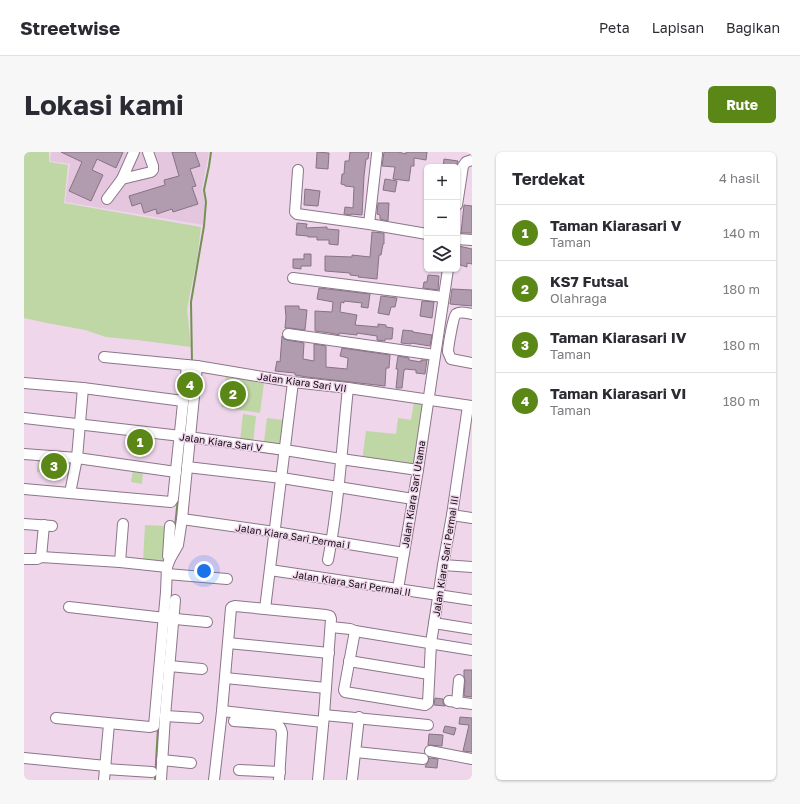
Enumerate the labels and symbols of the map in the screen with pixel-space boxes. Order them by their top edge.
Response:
pin: 4 [177,370,203,400]
street label: Jalan Kiara Sari VII [257,370,347,394]
pin: 2 [220,379,246,409]
pin: 1 [127,427,153,457]
street label: Jalan Kiara Sari V [179,430,264,454]
street label: Jalan Kiara Sari Utama [399,439,427,549]
pin: 3 [41,451,67,481]
street label: Jalan Kiara Sari Permai III [430,495,460,617]
street label: Jalan Kiara Sari Permai I [235,521,351,551]
your location [194,561,214,581]
street label: Jalan Kiara Sari Permai II [292,568,412,598]

